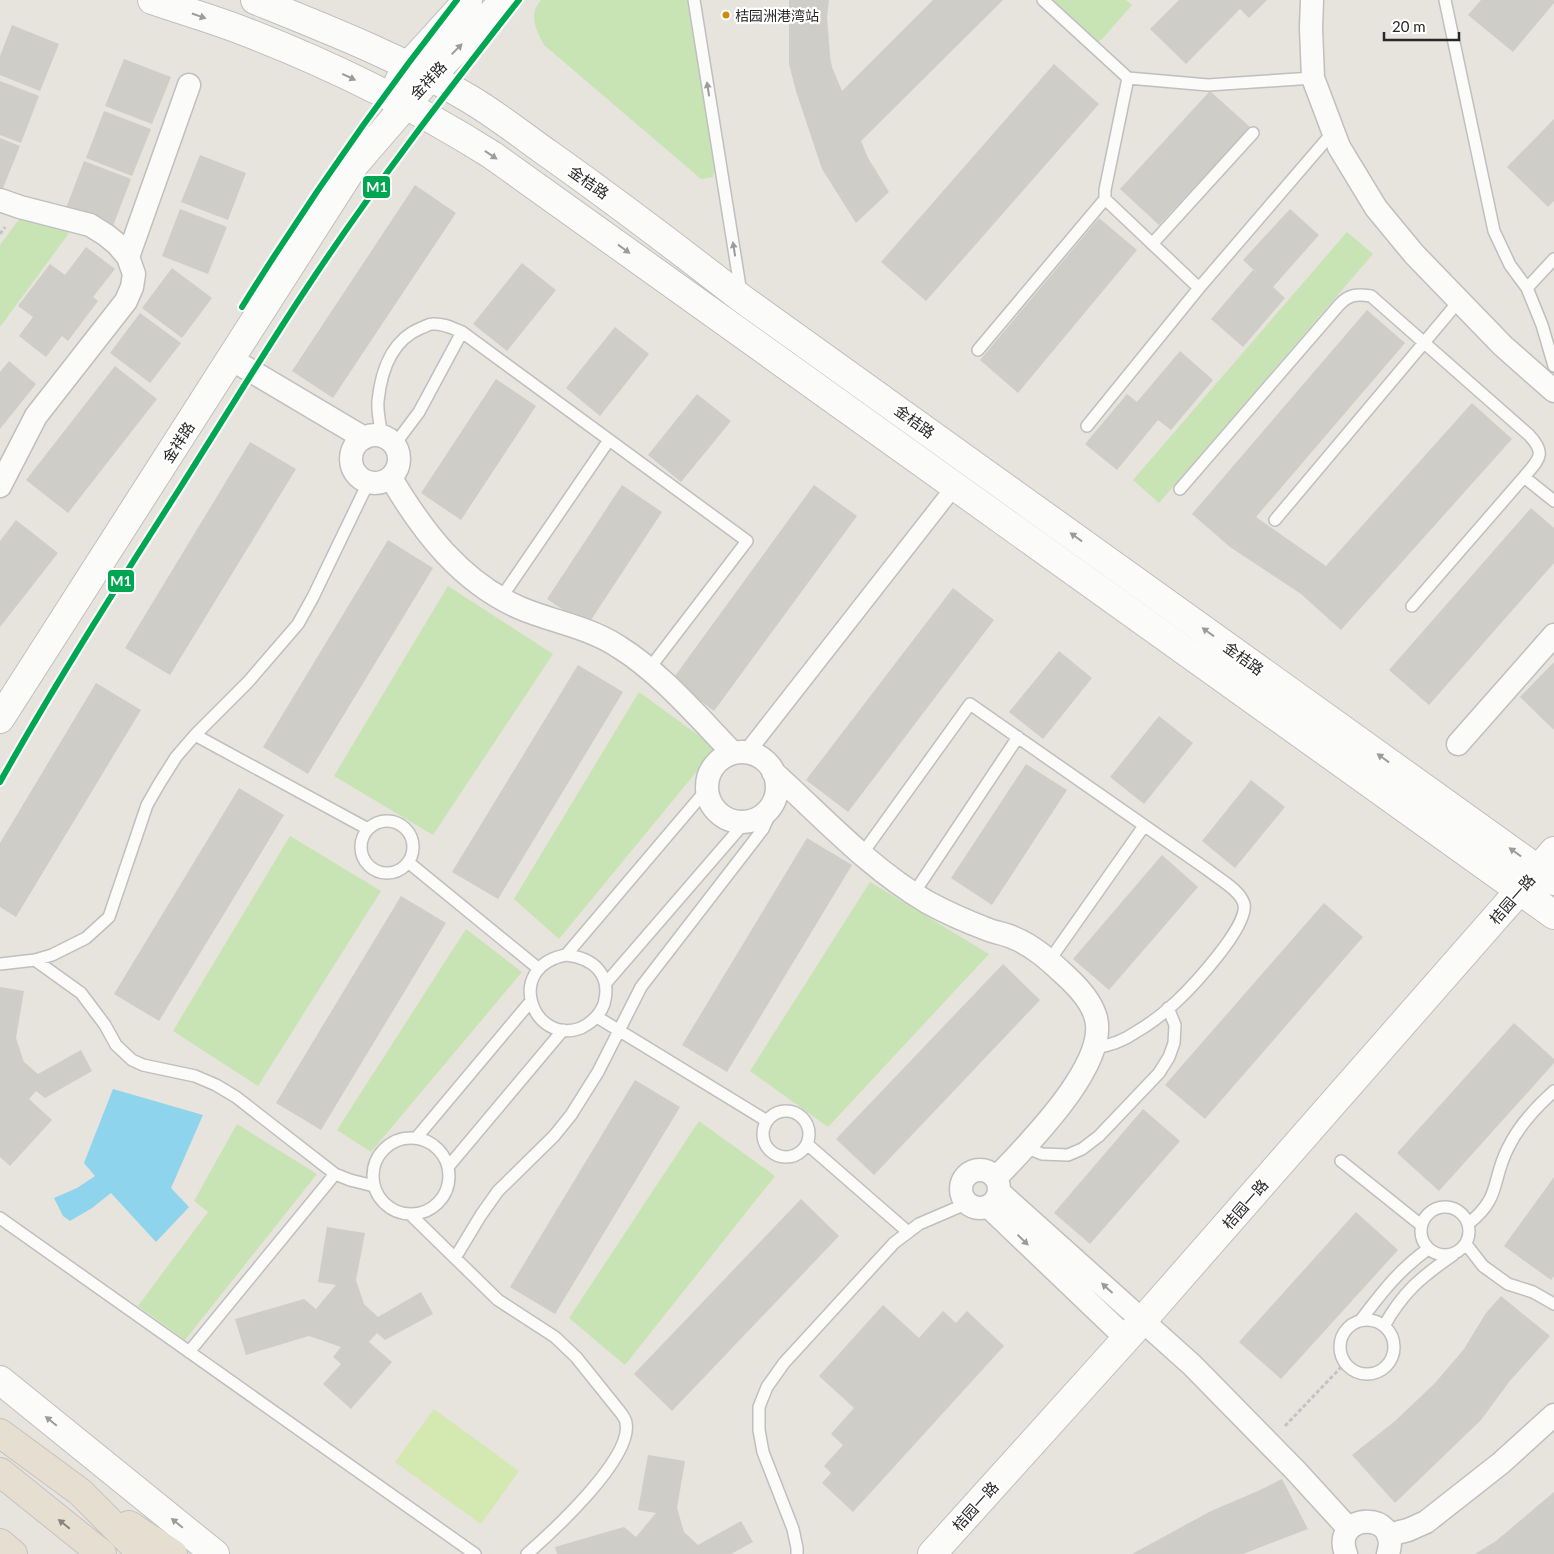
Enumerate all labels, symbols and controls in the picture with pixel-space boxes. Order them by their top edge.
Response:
place label: 桔园洲港湾站 [735,7,819,24]
marker: 桔园洲港湾站 [721,10,731,20]
scale bar [1384,10,1459,42]
one-way arrow [191,13,206,20]
text: 20 m [1392,17,1426,35]
one-way arrow [451,43,463,55]
street label: 金祥路 [406,57,450,103]
one-way arrow [342,73,356,81]
one-way arrow [704,81,712,97]
one-way arrow [485,150,498,159]
street label: 金桔路 [565,162,613,202]
line badge: M1 [362,175,391,199]
text: M1 [366,178,388,195]
one-way arrow [729,241,737,257]
one-way arrow [617,244,631,254]
street label: 金桔路 [892,400,938,442]
street label: 金祥路 [158,418,198,466]
one-way arrow [1069,532,1083,542]
line badge: M1 [107,569,135,593]
text: M1 [110,572,132,589]
one-way arrow [1201,627,1215,637]
street label: 金桔路 [1221,637,1267,679]
one-way arrow [1377,752,1390,763]
one-way arrow [1509,847,1522,858]
street label: 桔园一路 [1486,870,1538,928]
street label: 桔园一路 [1219,1175,1271,1233]
one-way arrow [1017,1234,1029,1246]
one-way arrow [1101,1282,1113,1294]
one-way arrow [45,1415,58,1426]
street label: 桔园一路 [948,1478,1002,1534]
one-way arrow [58,1518,71,1529]
one-way arrow [171,1518,184,1529]

